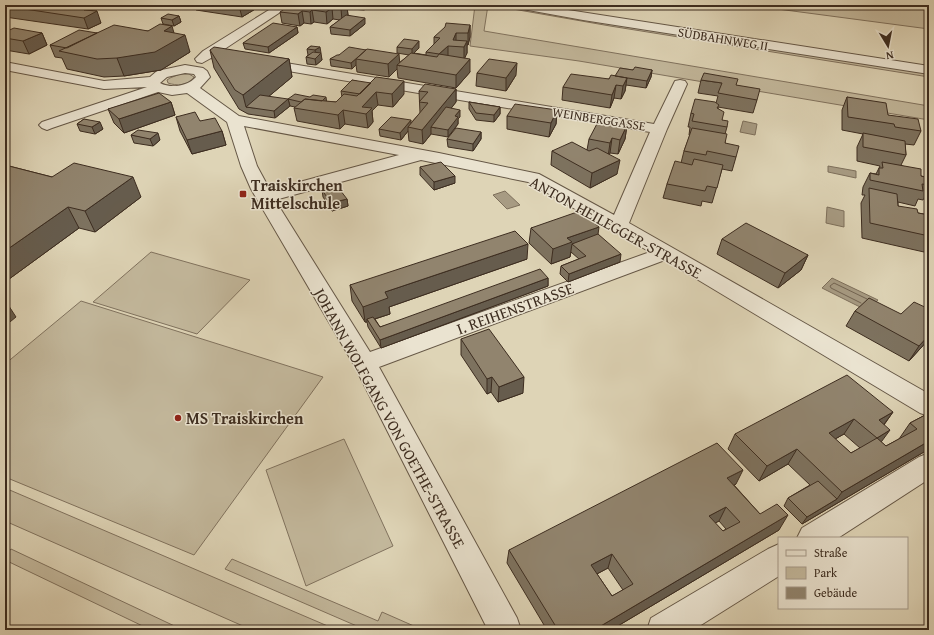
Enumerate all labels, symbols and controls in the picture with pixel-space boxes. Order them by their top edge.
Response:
street label: SÜDBAHNWEG II [676,22,770,56]
north arrow [868,26,908,66]
text: N [884,47,895,64]
street label: WEINBERGGASSE [551,102,647,136]
street label: ANTON HEILEGGER-STRASSE [526,170,706,284]
place label: Traiskirchen Mittelschule [251,173,343,215]
marker: Traiskirchen Mittelschule [238,189,248,199]
street label: I. REIHENSTRASSE [453,276,577,340]
street label: JOHANN WOLFGANG VON GOETHE-STRASSE [307,282,472,552]
place label: MS Traiskirchen [186,406,304,430]
marker: MS Traiskirchen [173,413,183,423]
legend [778,537,908,609]
text: Straße [814,544,848,561]
text: Park [814,564,838,581]
text: Gebäude [814,584,857,601]

